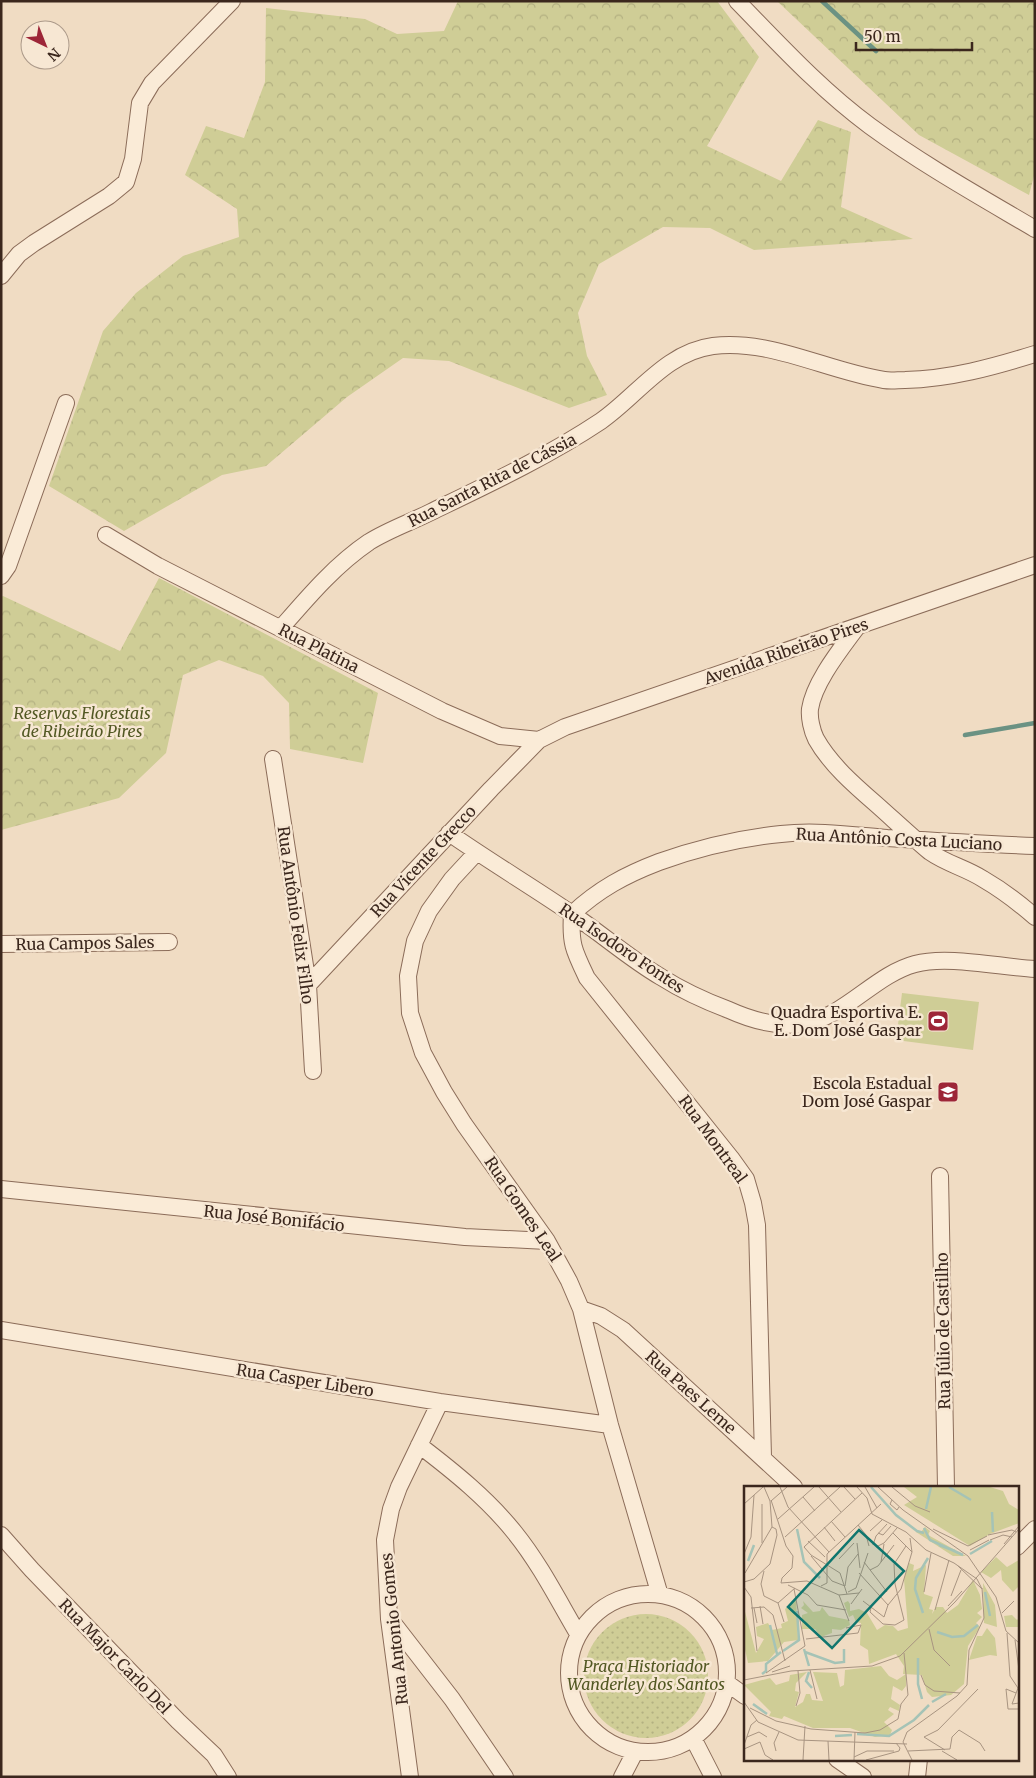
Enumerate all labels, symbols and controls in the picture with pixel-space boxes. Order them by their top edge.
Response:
north arrow [20,20,70,70]
scale bar [856,20,972,52]
text: 50 m [864,27,901,46]
text: N [44,44,64,65]
street label: Rua Santa Rita de Cássia [405,429,580,531]
street label: Avenida Ribeirão Pires [700,613,871,689]
street label: Rua Platina [275,619,363,677]
park label: Reservas Florestais de Ribeirão Pires [13,703,151,741]
street label: Rua Vicente Grecco [366,801,480,921]
street label: Rua Antônio Costa Luciano [795,824,1003,854]
street label: Rua Antônio Felix Filho [274,825,318,1005]
street label: Rua Isodoro Fontes [556,899,688,997]
street label: Rua Campos Sales [15,932,155,954]
place label: Quadra Esportiva E. E. Dom José Gaspar [771,1002,922,1040]
sports icon: Quadra Esportiva E. E. Dom José Gaspar [926,1009,950,1033]
place label: Escola Estadual Dom José Gaspar [802,1073,932,1111]
school or university icon: Escola Estadual Dom José Gaspar [936,1080,960,1104]
street label: Rua Montreal [674,1091,752,1187]
street label: Rua Gomes Leal [480,1153,566,1265]
street label: Rua José Bonifácio [203,1201,345,1235]
street label: Rua Júlio de Castilho [932,1252,954,1410]
street label: Rua Paes Leme [642,1346,740,1438]
street label: Rua Casper Libero [235,1359,375,1401]
inset map [744,1486,1018,1760]
street label: Rua Antonio Gomes [376,1552,412,1706]
street label: Rua Major Carlo Del [55,1594,175,1718]
park label: Praça Historiador Wanderley dos Santos [567,1656,725,1694]

